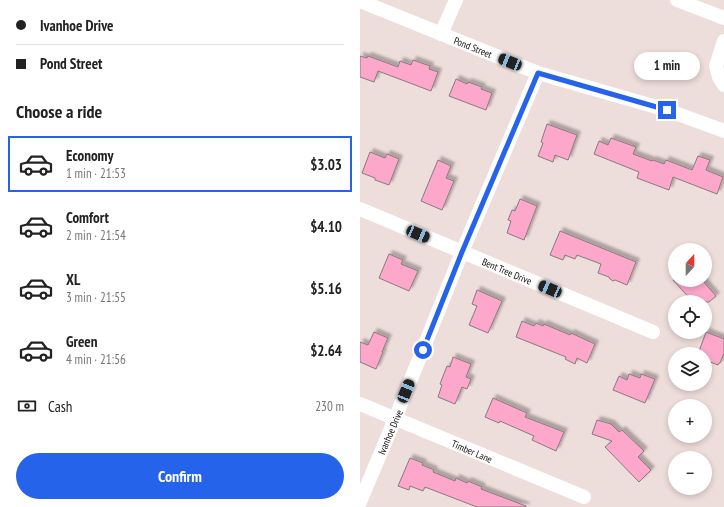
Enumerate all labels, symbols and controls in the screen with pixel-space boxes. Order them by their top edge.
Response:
text: Ivanhoe Drive [40,16,114,35]
street label: Pond Street [452,34,494,61]
car [497,52,523,72]
callout: 1 min [634,52,700,80]
text: Pond Street [40,54,102,73]
text: 1 min [654,57,680,74]
text: Choose a ride [16,100,102,123]
route end [658,101,676,119]
icon: car [18,146,54,182]
text: Economy [66,146,114,165]
text: $3.03 [310,155,342,174]
text: 1 min · 21:53 [66,165,126,182]
icon: car [18,208,54,244]
text: Comfort [66,208,109,227]
text: $4.10 [310,217,342,236]
car [405,224,431,244]
text: 2 min · 21:54 [66,227,126,244]
north arrow [668,243,712,287]
map controls [668,243,712,495]
street label: Bent Tree Drive [480,255,534,288]
icon: car [18,270,54,306]
text: XL [66,270,80,289]
text: $5.16 [310,279,342,298]
car [537,279,563,299]
text: 3 min · 21:55 [66,289,126,306]
button: locate [668,295,712,339]
icon: car [18,332,54,368]
text: Green [66,332,98,351]
text: $2.64 [310,341,342,360]
route start [414,341,432,359]
button: layers [668,347,712,391]
text: 4 min · 21:56 [66,351,126,368]
car [396,378,416,404]
icon: cash [16,395,38,417]
text: Cash [48,397,72,416]
text: 230 m [315,398,344,415]
button: + [668,399,712,443]
street label: Ivanhoe Drive [375,408,406,457]
street label: Timber Lane [449,437,494,466]
button: − [668,451,712,495]
button: Confirm [16,453,344,499]

